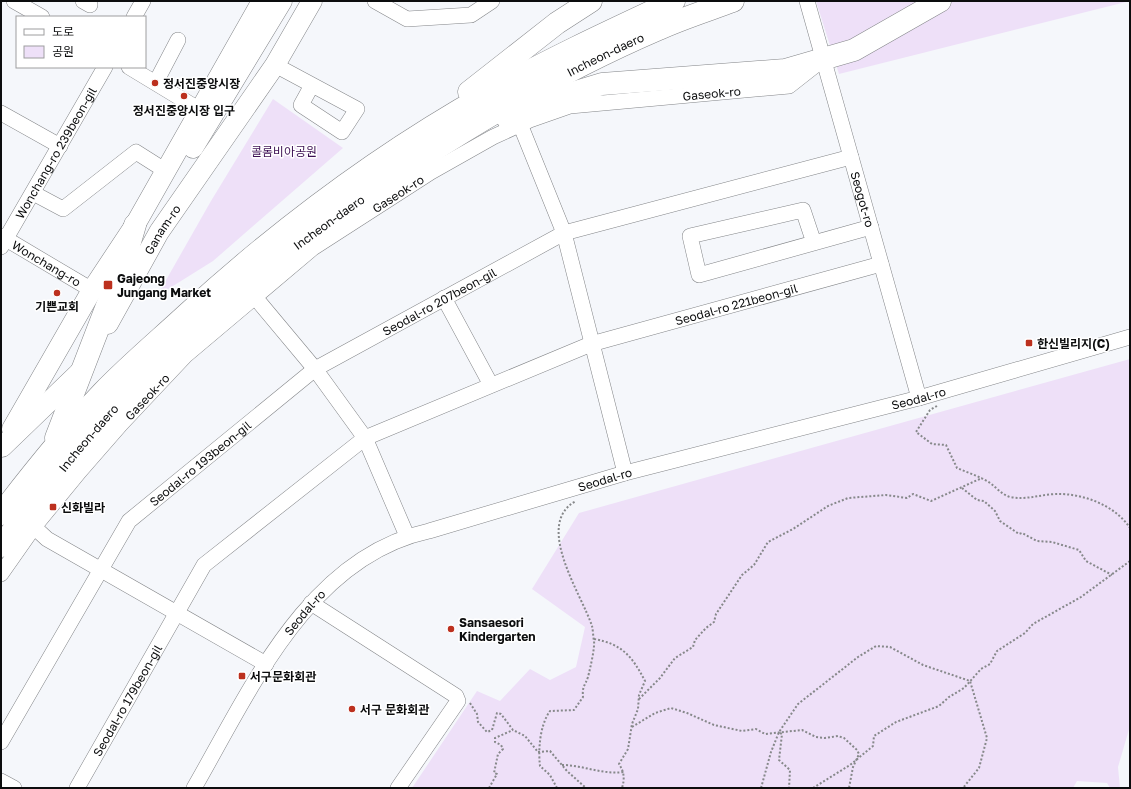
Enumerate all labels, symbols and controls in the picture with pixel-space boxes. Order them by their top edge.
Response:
legend [16,16,146,68]
text: 도로 [52,24,74,39]
street label: Incheon-daero [564,29,646,79]
text: 공원 [52,44,74,59]
place label: 정서진중앙시장 [163,76,240,91]
marker: 정서진중앙시장 [150,78,160,88]
street label: Gaseok-ro [682,83,741,103]
street label: Wonchang-ro 239beon-gil [12,84,100,221]
marker: 정서진중앙시장 입구 [179,91,189,101]
place label: 정서진중앙시장 입구 [133,103,235,118]
park label: 콜롬비아공원 [251,144,317,159]
street label: Seogot-ro [848,170,878,229]
street label: Gaseok-ro [369,171,426,216]
street label: Incheon-daero [290,191,367,253]
street label: Ganam-ro [141,201,183,257]
street label: Wonchang-ro [9,237,84,289]
street label: Seodal-ro 207beon-gil [380,264,499,338]
place label: Gajeong Jungang Market [117,271,211,300]
marker: Gajeong Jungang Market [102,279,114,291]
street label: Seodal-ro 221beon-gil [673,280,799,328]
marker: 기쁜교회 [52,288,62,298]
place label: 기쁜교회 [35,299,79,314]
place label: 한신빌리지(C) [1037,336,1110,351]
marker: 한신빌리지(C) [1024,338,1034,348]
street label: Gaseok-ro [121,370,172,423]
street label: Seodal-ro [890,383,947,412]
street label: Incheon-daero [55,401,121,474]
street label: Seodal-ro 193beon-gil [146,417,254,509]
street label: Seodal-ro [576,464,633,494]
place label: 신화빌라 [61,500,105,515]
marker: 신화빌라 [48,502,58,512]
street label: Seodal-ro [281,586,328,638]
place label: Sansaesori Kindergarten [459,615,536,644]
marker: Sansaesori Kindergarten [446,624,456,634]
street label: Seodal-ro 179beon-gil [89,642,165,759]
place label: 서구문화회관 [250,669,316,684]
marker: 서구문화회관 [237,671,247,681]
place label: 서구 문화회관 [360,702,429,717]
marker: 서구 문화회관 [347,704,357,714]

